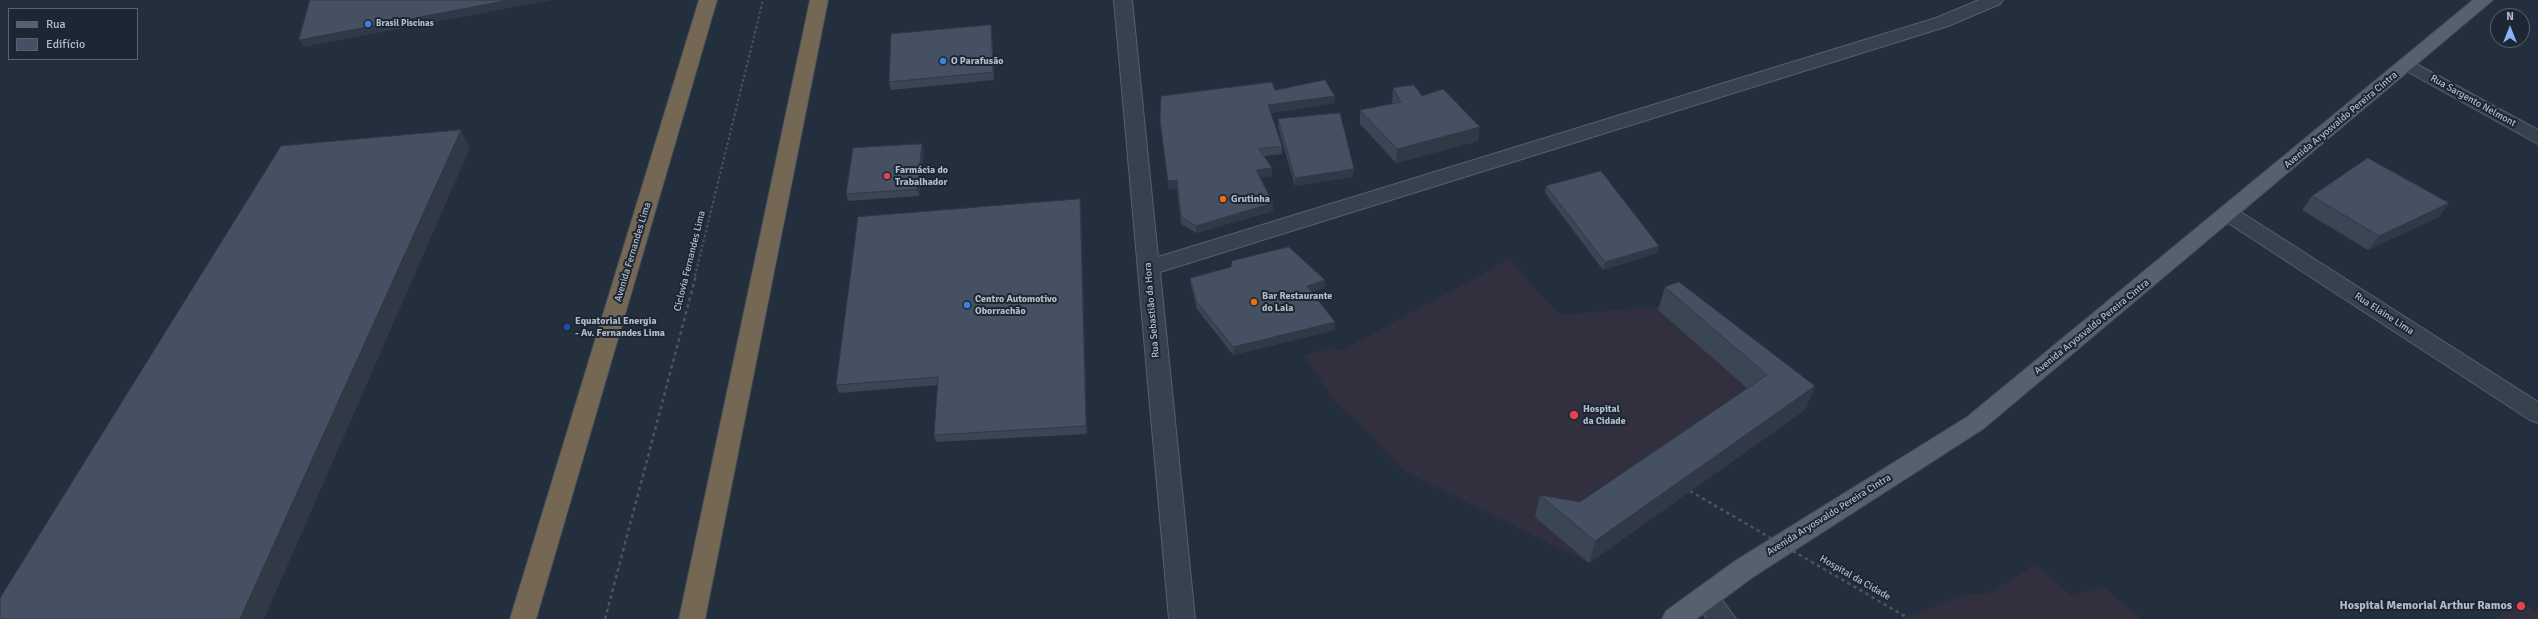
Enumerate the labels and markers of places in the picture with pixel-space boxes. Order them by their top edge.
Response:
marker: Brasil Piscinas [363,19,373,29]
place label: Brasil Piscinas [376,19,434,29]
place label: O Parafusão [951,55,1004,67]
marker: O Parafusão [938,56,948,66]
place label: Farmácia do Trabalhador [895,164,948,188]
marker: Farmácia do Trabalhador [882,171,892,181]
place label: Grutinha [1231,193,1270,205]
marker: Grutinha [1218,194,1228,204]
place label: Bar Restaurante do Lala [1262,290,1332,314]
place label: Centro Automotivo Oborrachão [975,293,1057,316]
marker: Bar Restaurante do Lala [1249,297,1259,307]
marker: Centro Automotivo Oborrachão [962,300,972,310]
place label: Equatorial Energia - Av. Fernandes Lima [575,315,665,338]
marker: Equatorial Energia - Av. Fernandes Lima [562,322,572,332]
place label: Hospital da Cidade [1583,403,1626,426]
marker: Hospital da Cidade [1568,409,1580,421]
place label: Hospital Memorial Arthur Ramos [2339,599,2512,613]
marker: Hospital Memorial Arthur Ramos [2515,600,2527,612]

